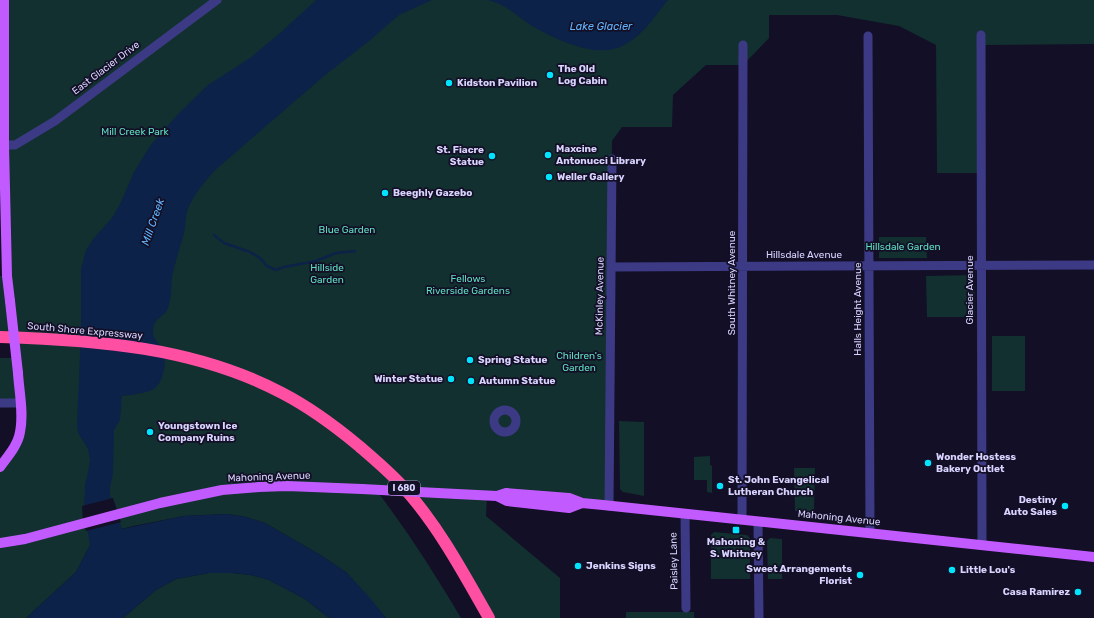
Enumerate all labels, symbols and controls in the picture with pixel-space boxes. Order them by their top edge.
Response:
water label: Lake Glacier [570,20,633,33]
street label: East Glacier Drive [70,38,142,97]
place label: The Old Log Cabin [558,63,607,87]
marker: The Old Log Cabin [545,70,555,80]
place label: Kidston Pavilion [457,77,537,89]
marker: Kidston Pavilion [444,78,454,88]
park label: Mill Creek Park [101,126,170,138]
place label: Maxcine Antonucci Library [556,143,646,167]
place label: St. Fiacre Statue [436,144,484,168]
marker: Maxcine Antonucci Library [543,150,553,160]
marker: St. Fiacre Statue [487,151,497,161]
place label: Weller Gallery [557,171,625,183]
marker: Weller Gallery [544,172,554,182]
place label: Beeghly Gazebo [393,187,472,199]
marker: Beeghly Gazebo [380,188,390,198]
water label: Mill Creek [139,196,167,247]
park label: Blue Garden [319,224,375,236]
street label: South Whitney Avenue [726,230,738,335]
park label: Hillsdale Garden [865,241,941,253]
street label: Hillsdale Avenue [766,249,843,261]
street label: Glacier Avenue [964,255,976,325]
street label: McKinley Avenue [593,256,607,335]
park label: Hillside Garden [310,262,344,286]
street label: Halls Height Avenue [852,262,864,356]
park label: Fellows Riverside Gardens [426,273,510,297]
street label: South Shore Expressway [27,320,144,342]
park label: Children's Garden [556,350,602,374]
place label: Spring Statue [478,354,547,366]
marker: Spring Statue [465,355,475,365]
place label: Winter Statue [374,373,443,385]
marker: Winter Statue [446,374,456,384]
place label: Autumn Statue [479,375,556,387]
marker: Autumn Statue [466,376,476,386]
place label: Youngstown Ice Company Ruins [158,420,237,444]
marker: Youngstown Ice Company Ruins [145,427,155,437]
place label: Wonder Hostess Bakery Outlet [936,451,1017,475]
marker: Wonder Hostess Bakery Outlet [923,458,933,468]
street label: Mahoning Avenue [227,470,311,484]
place label: St. John Evangelical Lutheran Church [728,474,829,498]
road number: I 680 [388,481,420,495]
marker: St. John Evangelical Lutheran Church [715,481,725,491]
place label: Destiny Auto Sales [1004,494,1057,518]
marker: Destiny Auto Sales [1060,501,1070,511]
street label: Mahoning Avenue [797,508,881,528]
marker: Mahoning & S. Whitney [731,525,741,535]
street label: Paisley Lane [667,532,681,590]
place label: Mahoning & S. Whitney [707,536,766,560]
place label: Jenkins Signs [586,560,656,572]
marker: Jenkins Signs [573,561,583,571]
place label: Sweet Arrangements Florist [746,563,852,587]
place label: Little Lou's [960,564,1016,576]
marker: Little Lou's [947,565,957,575]
marker: Sweet Arrangements Florist [855,570,865,580]
place label: Casa Ramirez [1003,586,1070,598]
marker: Casa Ramirez [1073,587,1083,597]

